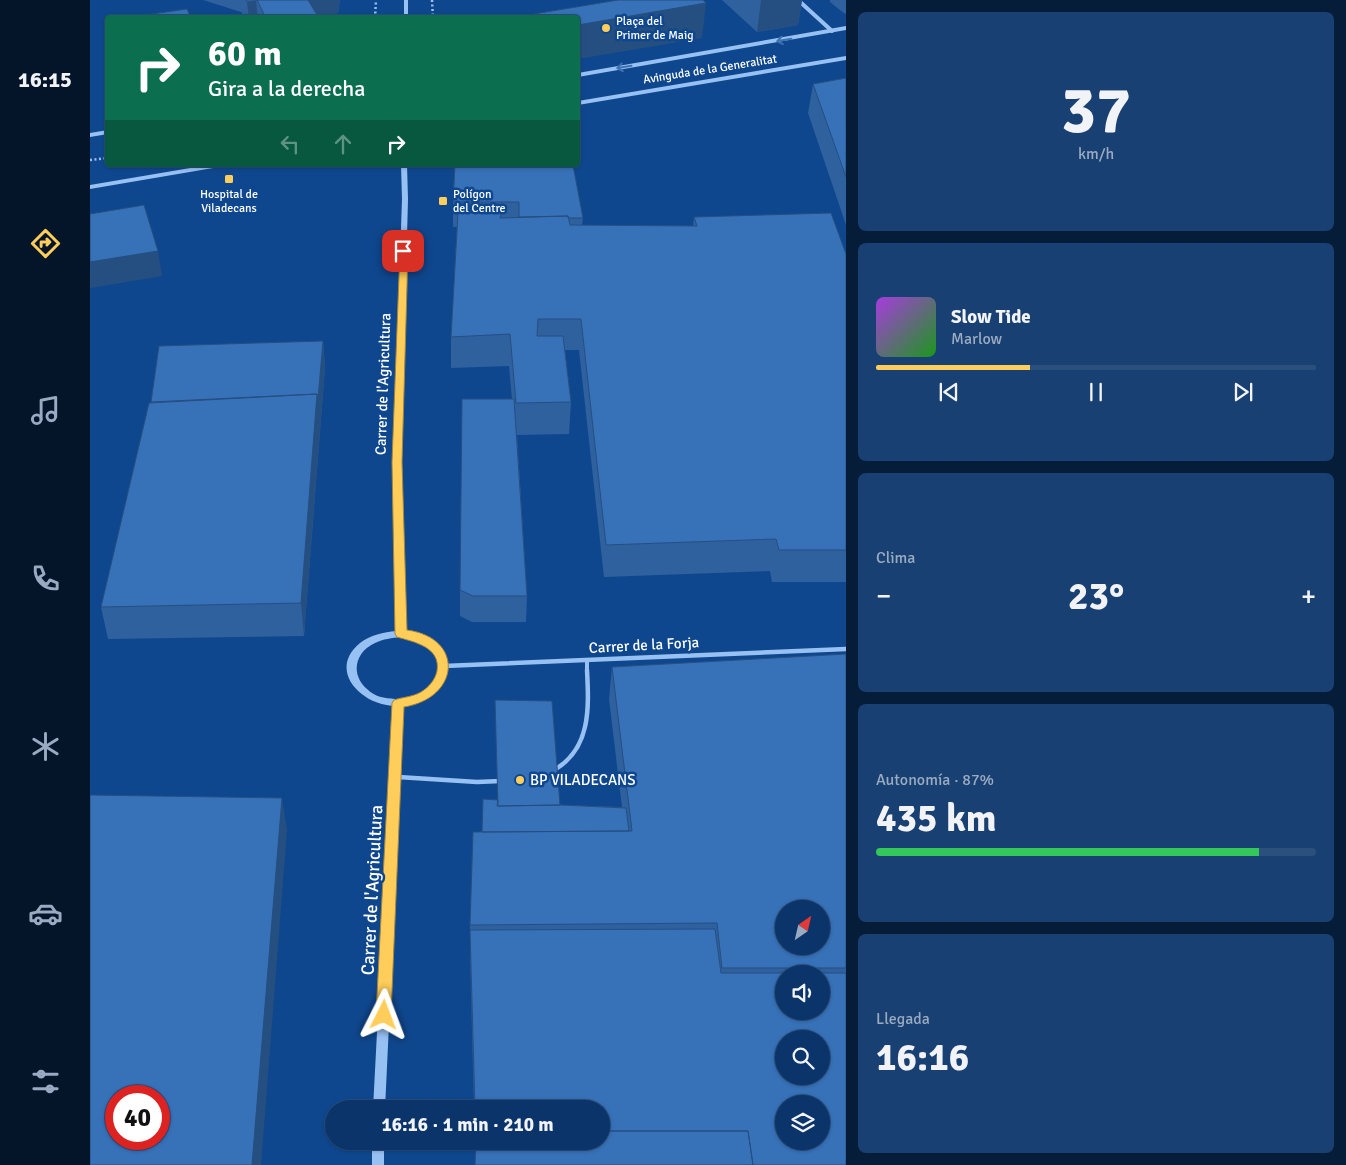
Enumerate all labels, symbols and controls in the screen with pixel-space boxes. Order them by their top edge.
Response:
place label: Plaça del Primer de Maig [616,14,694,43]
marker: Plaça del Primer de Maig [600,22,612,34]
text: 60 m [208,32,282,75]
icon: right [125,35,190,100]
one-way arrow [776,36,792,46]
street label: Avinguda de la Generalitat [642,52,778,87]
one-way arrow [616,63,632,73]
text: 16:15 [18,66,72,93]
text: 37 [1061,71,1131,151]
text: Gira a la derecha [208,75,365,102]
icon: left [276,130,304,158]
icon: ahead [329,130,357,158]
icon: right [382,130,410,158]
text: km/h [1078,144,1114,164]
marker: Hospital de Viladecans [223,173,235,185]
place label: Hospital de Viladecans [200,187,258,216]
place label: Polígon del Centre [453,187,506,216]
marker: Polígon del Centre [437,195,449,207]
icon: directions [28,226,63,261]
pin [382,230,424,272]
icon: arrive [389,237,417,265]
text: Slow Tide [951,305,1031,329]
street label: Carrer de l'Agricultura [372,313,394,455]
text: Marlow [951,329,1002,349]
icon: previous [935,378,963,406]
icon: pause [1082,378,1110,406]
icon: next [1229,378,1257,406]
icon: music [28,393,63,428]
text: Clima [876,548,915,568]
icon: phone [28,561,63,596]
text: 23° [1068,573,1124,620]
text: − [876,579,891,613]
text: + [1301,579,1316,613]
street label: Carrer de la Forja [588,633,700,657]
icon: climate [28,729,63,764]
text: Autonomía · 87% [876,770,994,790]
place label: BP VILADECANS [530,771,636,789]
marker: BP VILADECANS [514,774,526,786]
text: 435 km [876,795,997,842]
street label: Carrer de l'Agricultura [357,804,387,976]
icon: car [28,896,63,931]
north arrow [775,900,830,955]
map controls [775,900,830,1150]
button: sound [775,965,830,1020]
position arrow [357,988,409,1040]
text: Llegada [876,1009,930,1029]
button: search [775,1030,830,1085]
text: 16:16 [876,1034,969,1081]
icon: filters [28,1064,63,1099]
speed limit sign: 40 [105,1085,170,1150]
button: layers [775,1095,830,1150]
text: 16:16 · 1 min · 210 m [381,1113,554,1137]

